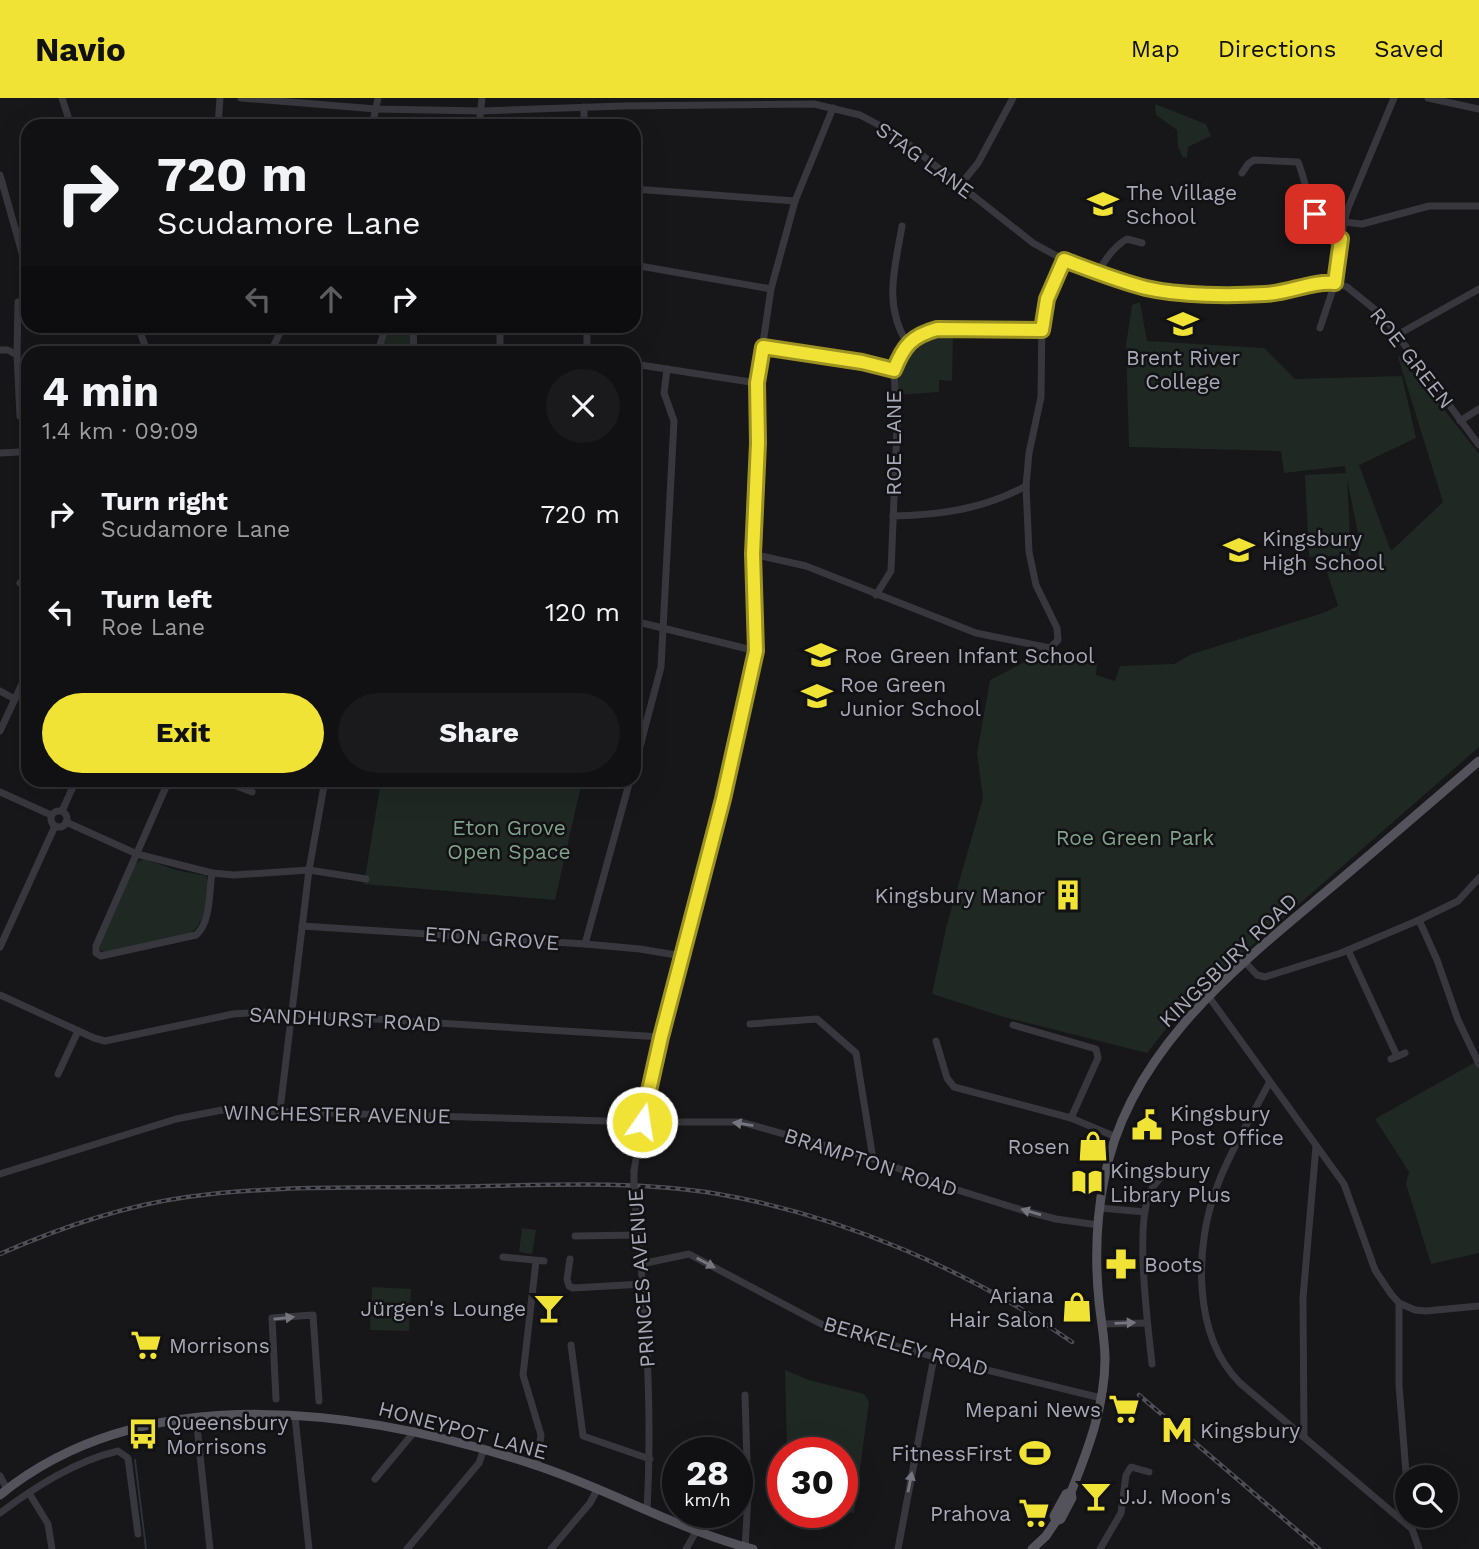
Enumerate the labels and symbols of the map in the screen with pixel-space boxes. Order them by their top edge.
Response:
street label: STAG LANE [871,116,979,204]
place label: The Village School [1126,180,1237,229]
pin [1285,184,1345,244]
school or university icon: The Village School [1086,187,1120,221]
street label: ROE GREEN [1365,302,1459,414]
school or university icon: Brent River College [1166,307,1200,341]
place label: Brent River College [1126,345,1240,394]
street label: ROE LANE [881,390,906,496]
place label: Kingsbury High School [1262,526,1385,575]
school or university icon: Kingsbury High School [1222,533,1256,567]
school or university icon: Roe Green Infant School [804,638,838,672]
place label: Roe Green Infant School [844,643,1095,668]
place label: Roe Green Junior School [840,672,982,721]
school or university icon: Roe Green Junior School [800,679,834,713]
park label: Eton Grove Open Space [447,815,571,864]
park label: Roe Green Park [1056,825,1214,850]
building icon: Kingsbury Manor [1051,878,1085,912]
place label: Kingsbury Manor [874,883,1045,908]
street label: KINGSBURY ROAD [1154,888,1302,1032]
street label: ETON GROVE [424,921,560,955]
street label: SANDHURST ROAD [248,1001,442,1037]
position arrow [605,1085,679,1159]
street label: WINCHESTER AVENUE [223,1100,451,1128]
place label: Kingsbury Post Office [1170,1101,1284,1150]
public building icon: Kingsbury Post Office [1130,1108,1164,1142]
one-way arrow [732,1118,754,1129]
street label: BRAMPTON ROAD [781,1122,961,1202]
shop icon: Rosen [1076,1129,1110,1163]
place label: Rosen [1008,1134,1070,1159]
place label: Kingsbury Library Plus [1110,1158,1231,1207]
library icon: Kingsbury Library Plus [1070,1165,1104,1199]
street label: PRINCES AVENUE [622,1188,660,1368]
one-way arrow [1020,1207,1041,1217]
pharmacy icon: Boots [1104,1247,1138,1281]
place label: Boots [1144,1252,1203,1277]
one-way arrow [696,1257,716,1269]
place label: Ariana Hair Salon [949,1283,1054,1332]
shop icon: Ariana Hair Salon [1060,1290,1094,1324]
bar icon: Jürgen's Lounge [532,1291,566,1325]
place label: Jürgen's Lounge [361,1296,526,1321]
street label: BERKELEY ROAD [821,1310,991,1382]
one-way arrow [273,1312,295,1323]
one-way arrow [1114,1318,1136,1329]
supermarket icon: Morrisons [129,1328,163,1362]
place label: Morrisons [169,1333,270,1358]
supermarket icon: Mepani News [1107,1392,1141,1426]
street label: HONEYPOT LANE [376,1395,550,1465]
place label: Mepani News [965,1397,1101,1422]
place label: Queensbury Morrisons [166,1410,289,1459]
metro station icon: Kingsbury [1160,1413,1194,1447]
bus stop icon: Queensbury Morrisons [126,1417,160,1451]
place label: Kingsbury [1200,1418,1300,1443]
sports icon: FitnessFirst [1018,1436,1052,1470]
speed limit sign: 30 [767,1437,858,1528]
place label: FitnessFirst [891,1441,1012,1466]
one-way arrow [904,1471,915,1493]
bar icon: J.J. Moon's [1079,1479,1113,1513]
place label: J.J. Moon's [1119,1484,1231,1509]
supermarket icon: Prahova [1017,1496,1051,1530]
place label: Prahova [930,1501,1011,1526]

